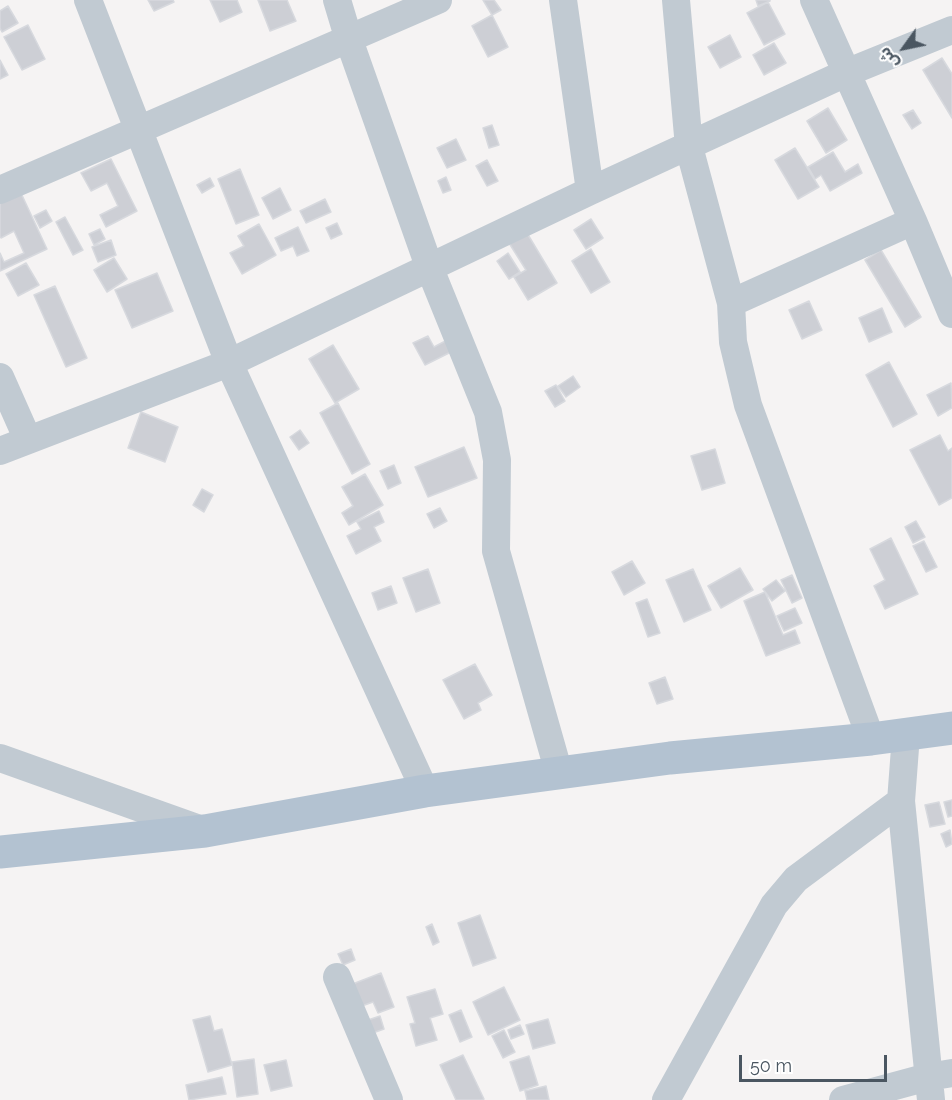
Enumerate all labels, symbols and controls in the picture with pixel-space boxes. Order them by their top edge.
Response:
north arrow [874,18,934,78]
text: ش [875,44,902,72]
scale bar [742,1043,890,1081]
text: 50 m [750,1055,792,1076]

